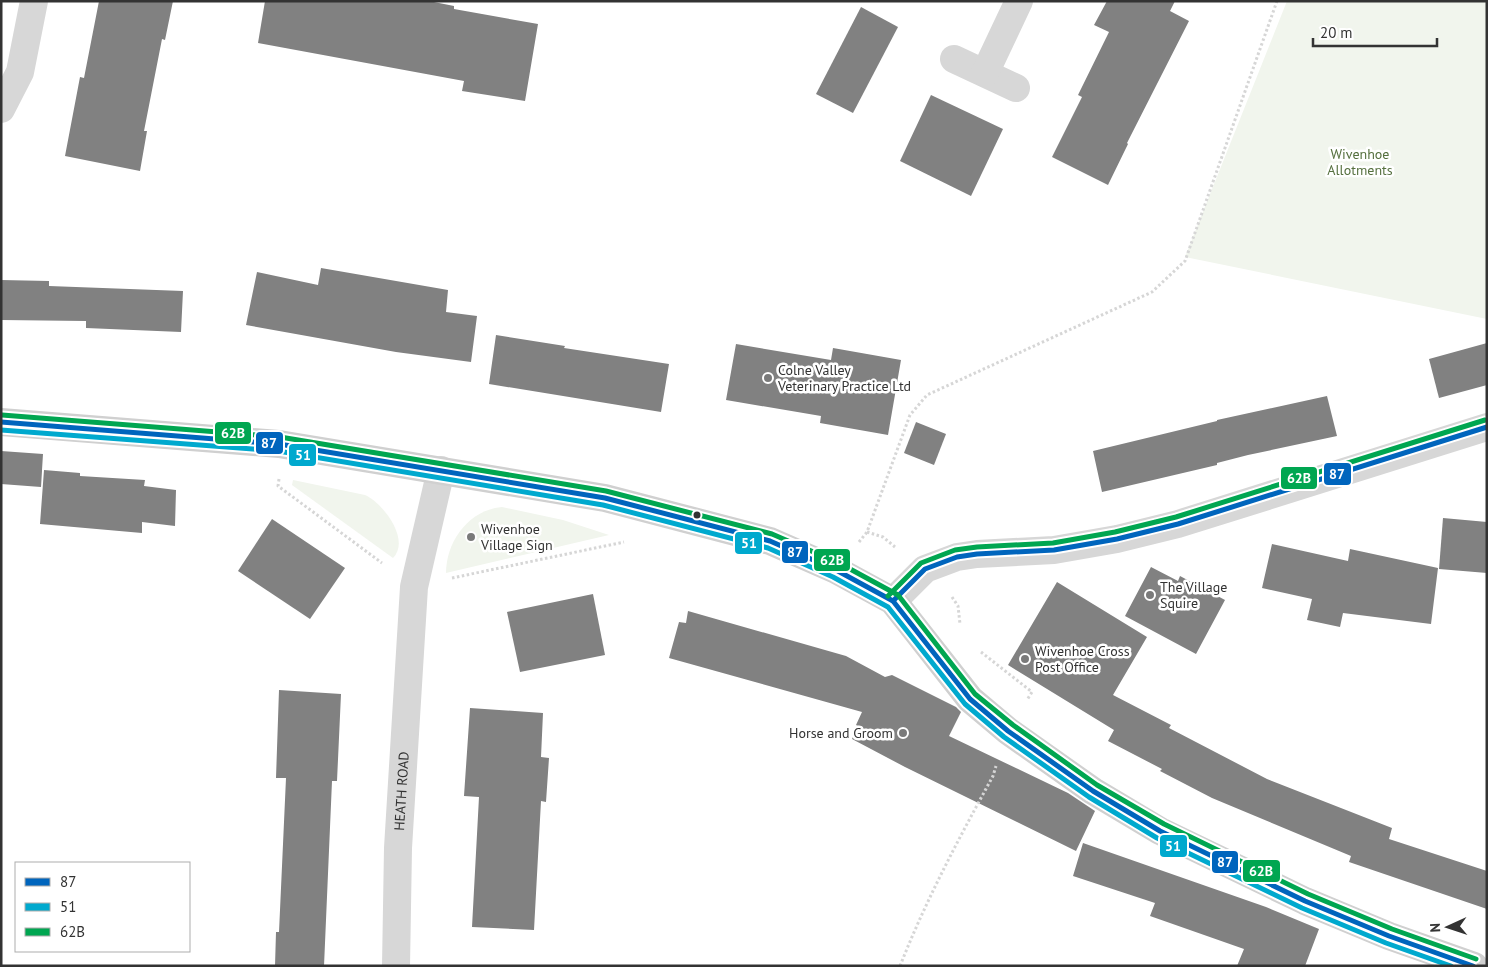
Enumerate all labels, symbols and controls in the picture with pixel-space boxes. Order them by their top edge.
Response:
scale bar [1313,15,1437,47]
text: 20 m [1320,23,1353,42]
park label: Wivenhoe Allotments [1327,145,1393,179]
place label: Colne Valley Veterinary Practice Ltd [777,361,911,395]
marker: Colne Valley Veterinary Practice Ltd [762,372,774,384]
line badge: 62B [214,421,252,445]
text: 62B [221,424,245,442]
line badge: 87 [255,431,284,455]
text: 87 [261,434,277,452]
line badge: 51 [288,443,317,467]
text: 51 [295,446,311,464]
line badge: 87 [1323,462,1352,486]
text: 87 [1329,465,1345,483]
line badge: 62B [1280,466,1318,490]
text: 62B [1287,469,1311,487]
unlabelled marker [692,510,702,520]
place label: Wivenhoe Village Sign [480,520,553,554]
marker: Wivenhoe Village Sign [465,531,477,543]
line badge: 51 [734,531,763,555]
text: 51 [741,534,757,552]
line badge: 87 [781,540,809,564]
text: 87 [787,543,803,561]
line badge: 62B [813,548,851,572]
text: 62B [820,551,844,569]
place label: The Village Squire [1160,578,1227,612]
marker: The Village Squire [1144,589,1156,601]
place label: Wivenhoe Cross Post Office [1035,642,1130,676]
marker: Wivenhoe Cross Post Office [1019,653,1031,665]
place label: Horse and Groom [789,724,893,742]
marker: Horse and Groom [897,727,909,739]
street label: HEATH ROAD [390,751,413,831]
line badge: 51 [1159,834,1188,858]
text: 51 [1165,837,1181,855]
line badge: 87 [1211,850,1239,874]
text: 87 [1217,853,1233,871]
line badge: 62B [1242,859,1281,883]
legend [15,862,190,952]
text: 62B [1249,862,1273,880]
text: 87 [60,872,76,891]
text: 51 [60,897,76,916]
north arrow [1423,902,1473,952]
text: 62B [60,922,85,941]
text: N [1426,923,1444,933]

